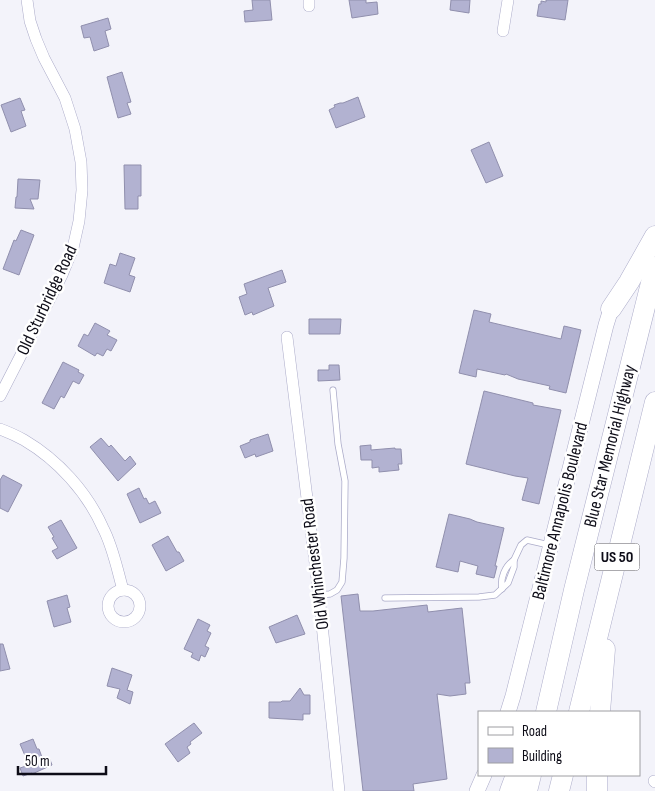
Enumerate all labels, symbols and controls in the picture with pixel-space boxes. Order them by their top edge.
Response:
street label: Old Sturbridge Road [12,242,82,358]
street label: Blue Star Memorial Highway [580,363,640,529]
street label: Baltimore Annapolis Boulevard [528,420,592,602]
street label: Old Whinchester Road [297,497,333,631]
road number: US 50 [594,544,640,570]
legend [478,711,640,776]
text: Road [522,722,547,741]
scale bar [18,744,105,776]
text: Building [522,747,562,766]
text: 50 m [25,752,50,771]

